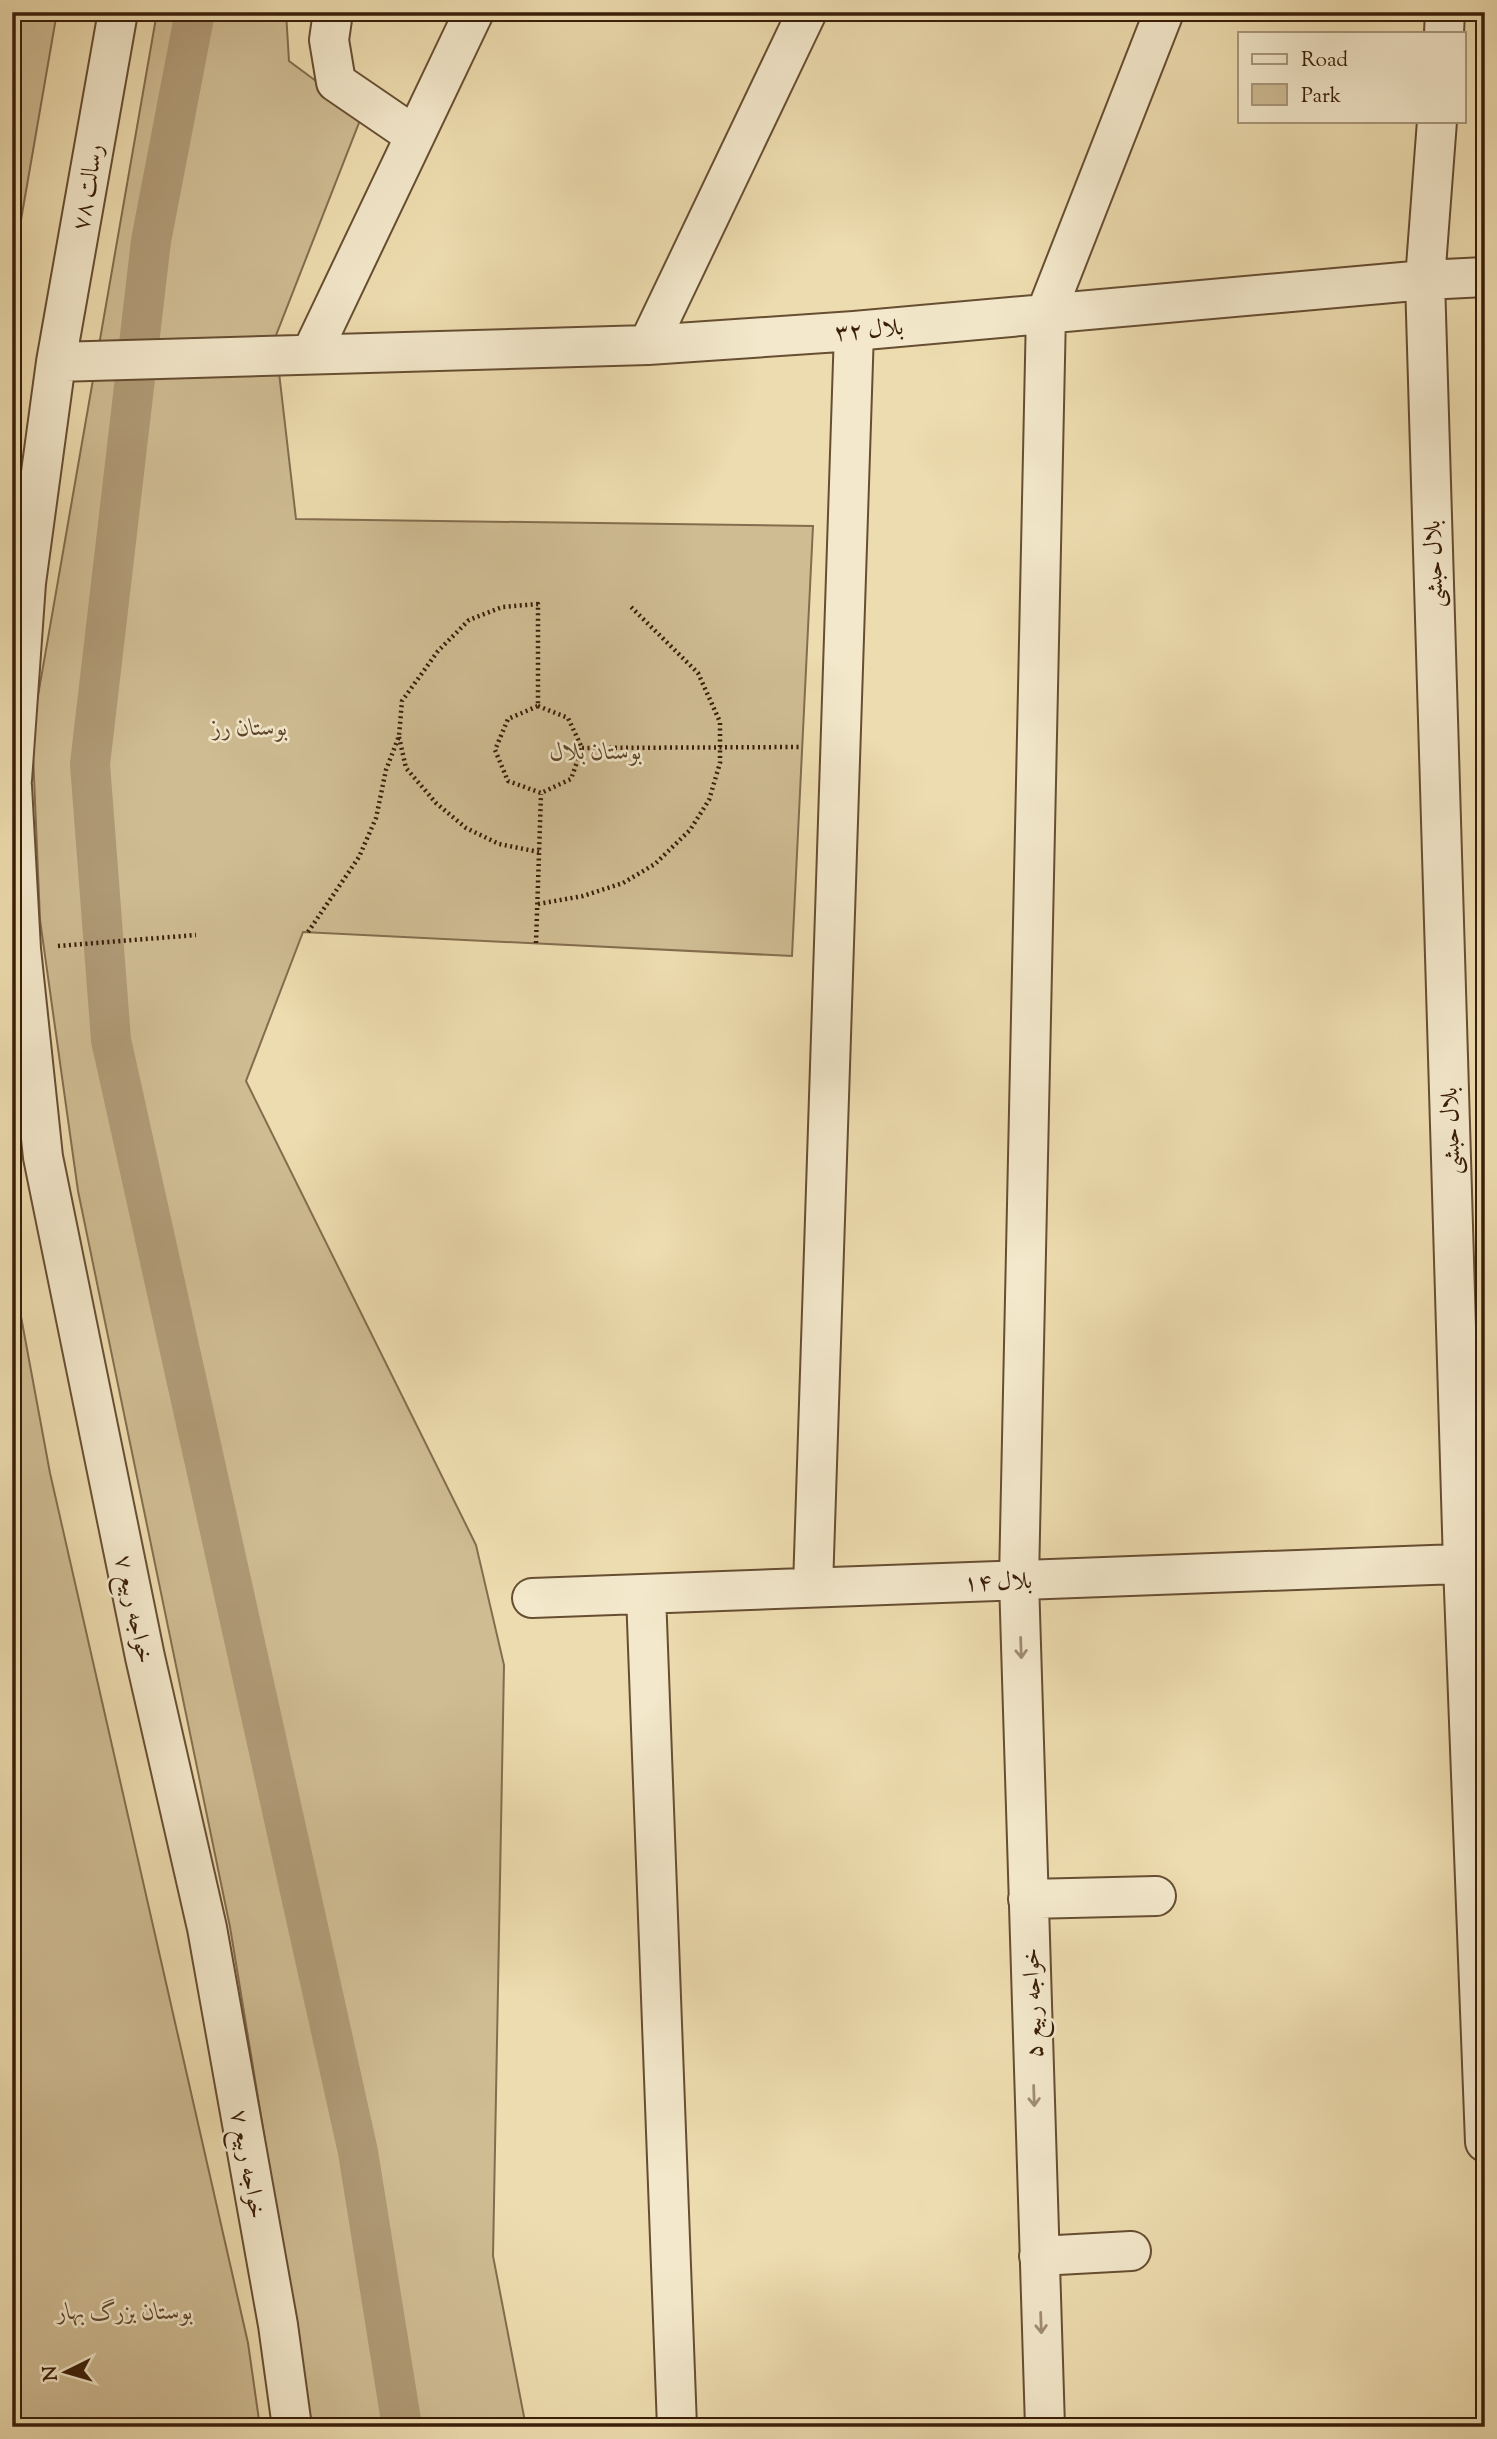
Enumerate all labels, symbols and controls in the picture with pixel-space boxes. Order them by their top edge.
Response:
legend [1238,32,1466,122]
text: Road [1301,46,1348,76]
text: Park [1301,82,1342,112]
street label: رسالت ۷۸ [65,141,113,233]
street label: بلال ۳۲ [833,311,905,351]
street label: بلال حبشی [1416,519,1454,608]
park label: بوستان رز [210,712,288,746]
park label: بوستان بلال [550,736,643,770]
street label: بلال حبشی [1433,1086,1471,1175]
street label: خواجه ربیع ۷ [102,1552,161,1668]
street label: بلال ۱۴ [963,1565,1033,1601]
one-way arrow [1014,1636,1027,1659]
street label: خواجه ربیع ۵ [1015,1947,1056,2059]
one-way arrow [1028,2084,1041,2107]
street label: خواجه ربیع ۷ [218,2107,273,2222]
park label: بوستان بزرگ بهار [55,2296,193,2330]
one-way arrow [1035,2312,1048,2335]
north arrow [32,2338,102,2408]
text: N [37,2365,66,2382]

